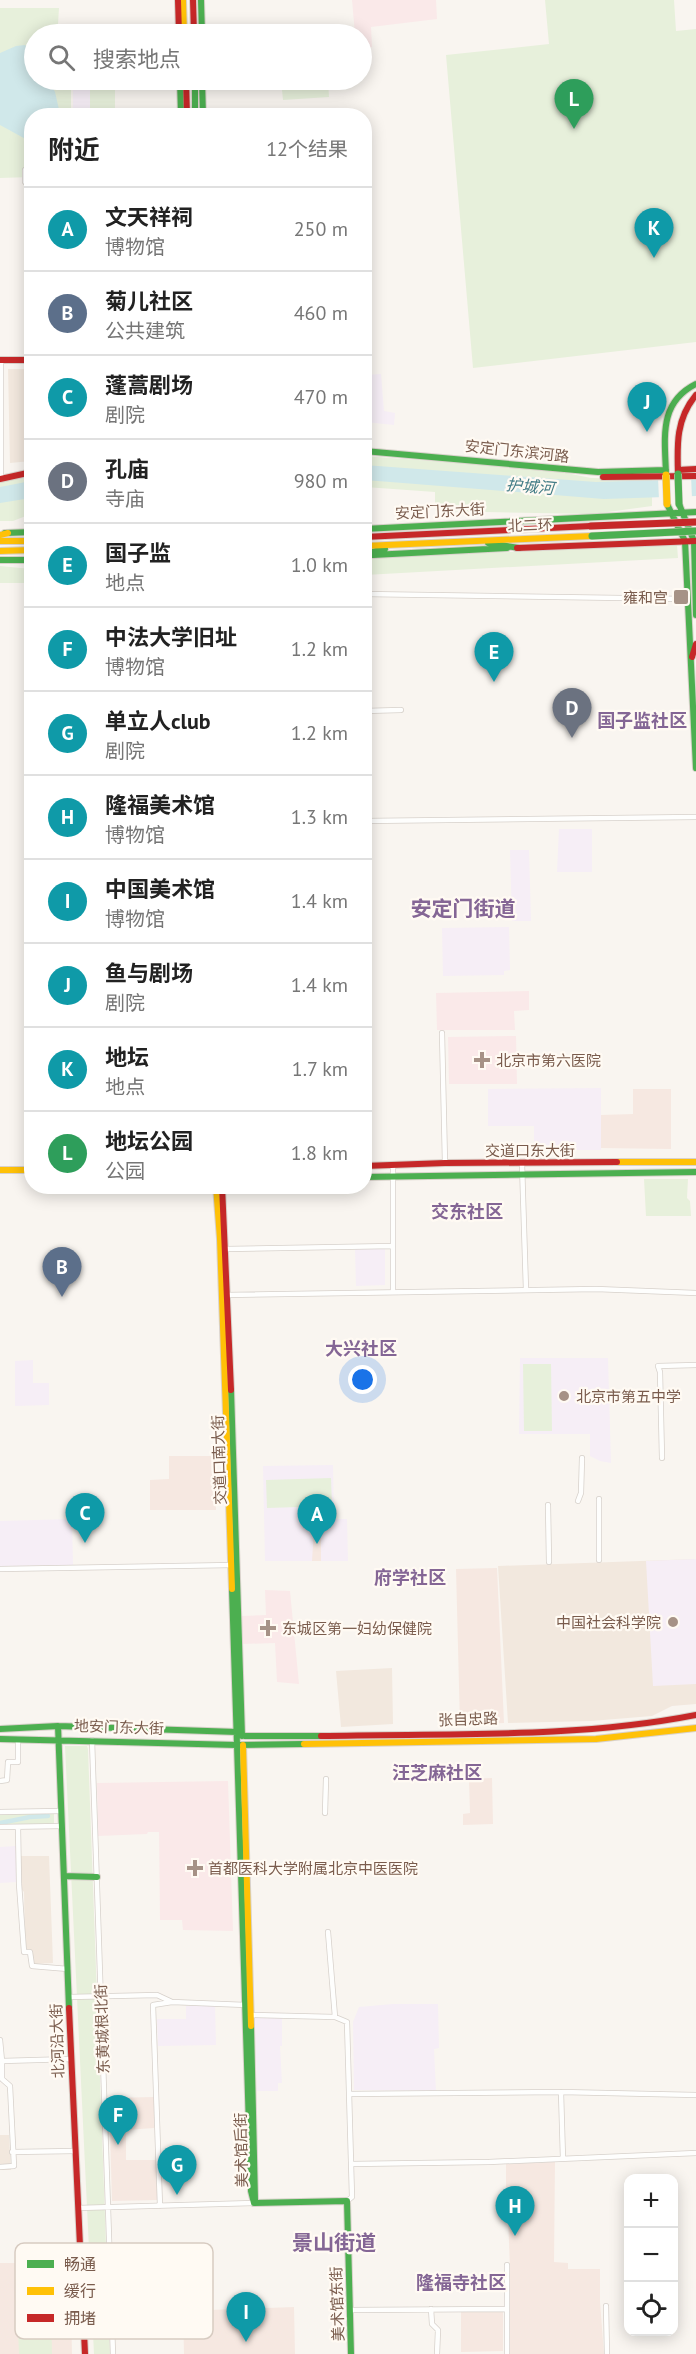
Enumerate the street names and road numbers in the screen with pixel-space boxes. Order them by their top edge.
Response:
street label: 安定门东滨河路 [464,436,570,466]
street label: 安定门东大街 [395,499,485,523]
street label: 北二环 [507,515,553,535]
street label: 交道口东大街 [485,1141,575,1160]
street label: 交道口南大街 [208,1415,230,1505]
street label: 张自忠路 [438,1708,498,1730]
street label: 地安门东大街 [74,1716,164,1738]
street label: 东黄城根北街 [91,1984,113,2074]
street label: 北河沿大街 [46,2003,68,2079]
street label: 美术馆后街 [231,2112,251,2188]
street label: 美术馆东街 [326,2266,348,2342]

